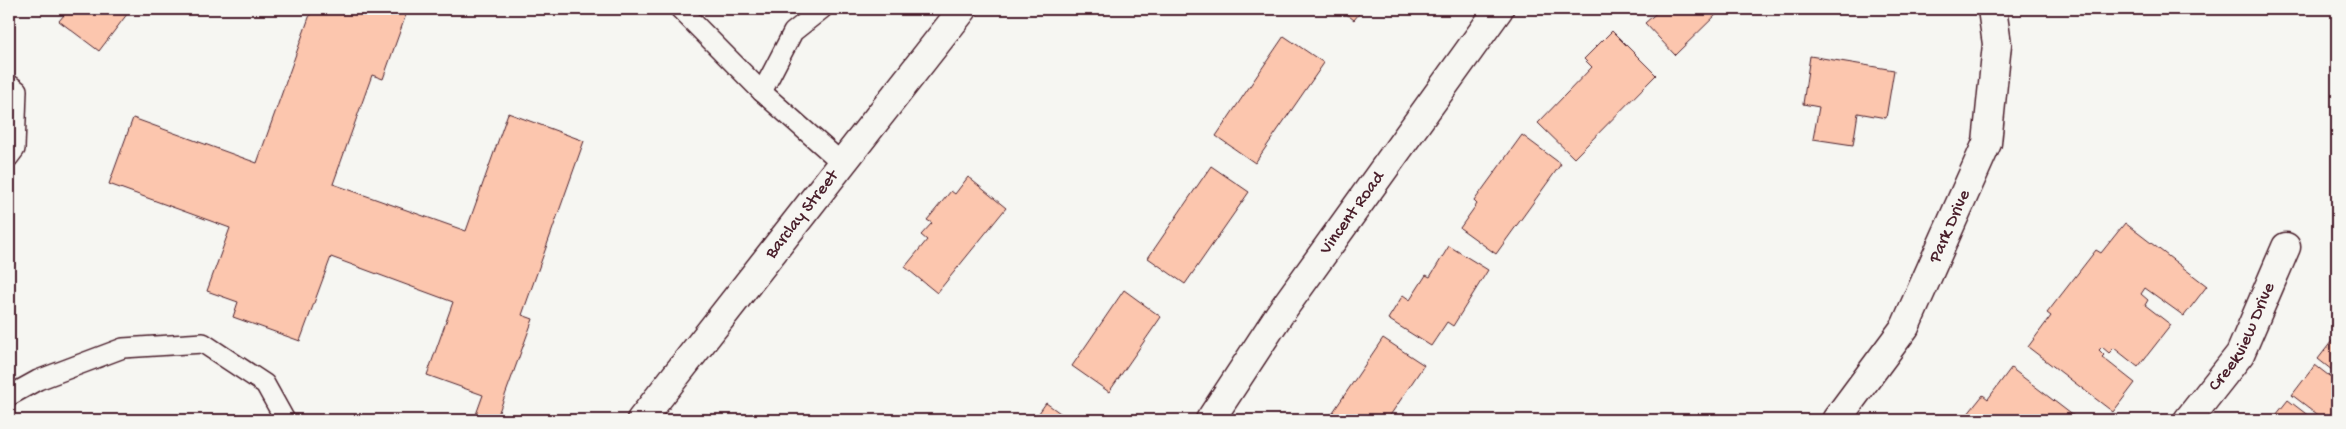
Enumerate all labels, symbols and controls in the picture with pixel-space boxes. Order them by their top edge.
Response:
street label: Barclay Street [760,165,844,264]
street label: Vincent Road [1315,166,1390,260]
street label: Park Drive [1924,186,1976,267]
street label: Creekview Drive [2204,279,2280,396]

